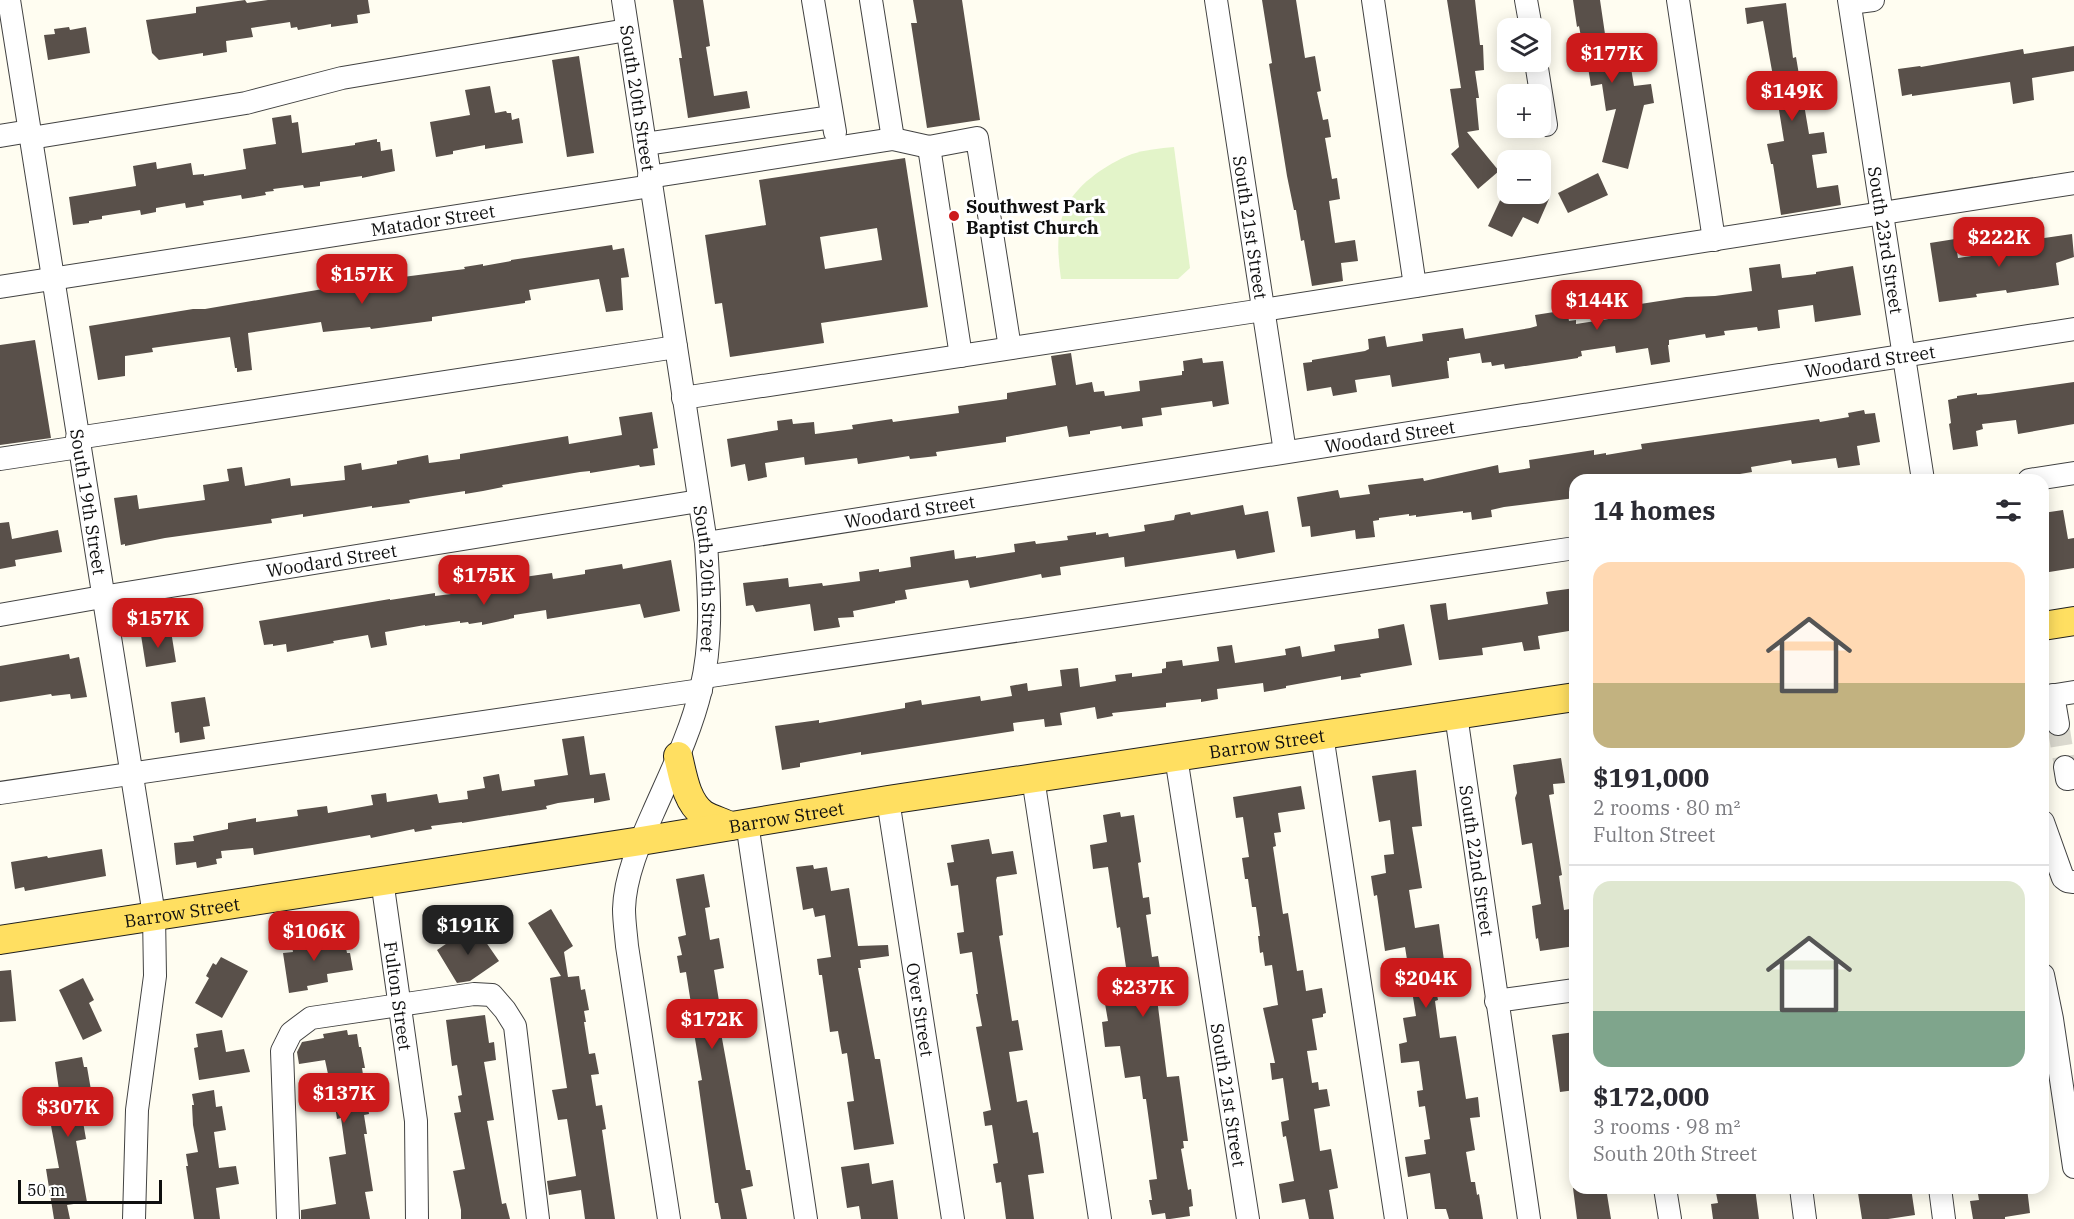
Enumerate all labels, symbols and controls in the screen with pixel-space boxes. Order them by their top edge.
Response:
map controls [1497,18,1551,204]
button: layers [1497,18,1551,72]
street label: South 20th Street [615,23,660,173]
pin: $177K [1570,33,1654,84]
text: $177K [1580,39,1644,66]
pin: $149K [1750,71,1834,122]
text: $149K [1760,77,1824,104]
button: + [1497,84,1551,138]
button: − [1497,150,1551,204]
street label: South 21st Street [1228,154,1273,301]
street label: South 23rd Street [1863,165,1909,316]
place label: Southwest Park Baptist Church [966,195,1106,239]
street label: Matador Street [369,199,497,241]
marker: Southwest Park Baptist Church [947,209,961,223]
pin: $222K [1957,217,2041,268]
text: $222K [1967,223,2031,250]
pin: $157K [320,254,404,305]
text: $157K [330,260,394,287]
pin: $144K [1555,280,1639,331]
text: $144K [1565,286,1629,313]
street label: Woodard Street [1803,339,1937,382]
street label: Woodard Street [1323,415,1457,458]
street label: South 19th Street [66,427,111,576]
street label: Woodard Street [843,490,976,533]
text: 14 homes [1593,493,1715,527]
icon: filters [1992,494,2025,527]
street label: South 20th Street [689,504,721,653]
street label: Woodard Street [265,538,398,582]
pin: $175K [442,555,526,606]
text: $175K [452,561,516,588]
pin: $157K [116,598,200,649]
icon: home [1755,601,1863,709]
text: $157K [126,604,190,631]
street label: Barrow Street [1207,723,1326,763]
text: $191,000 [1593,760,1709,794]
street label: South 22nd Street [1455,783,1499,938]
text: 2 rooms · 80 m² [1593,794,1740,821]
street label: Barrow Street [727,796,846,838]
text: Fulton Street [1593,821,1715,848]
street label: Barrow Street [122,892,241,932]
pin: $191K [426,905,510,956]
pin: $106K [272,911,356,962]
text: $191K [436,911,500,938]
text: $106K [282,917,346,944]
icon: home [1755,920,1863,1028]
street label: Fulton Street [379,940,417,1052]
pin: $204K [1384,958,1468,1009]
street label: Over Street [902,961,939,1058]
text: $204K [1394,964,1458,991]
pin: $237K [1101,967,1185,1018]
text: $237K [1111,973,1175,1000]
pin: $172K [670,999,754,1050]
text: $172K [680,1005,744,1032]
street label: South 21st Street [1206,1021,1251,1168]
pin: $137K [302,1073,386,1124]
text: $137K [312,1079,376,1106]
text: $172,000 [1593,1079,1709,1113]
pin: $307K [26,1087,110,1138]
text: $307K [36,1093,100,1120]
text: 3 rooms · 98 m² [1593,1113,1740,1140]
text: South 20th Street [1593,1140,1757,1167]
scale bar [18,1177,162,1204]
text: 50 m [27,1180,65,1200]

